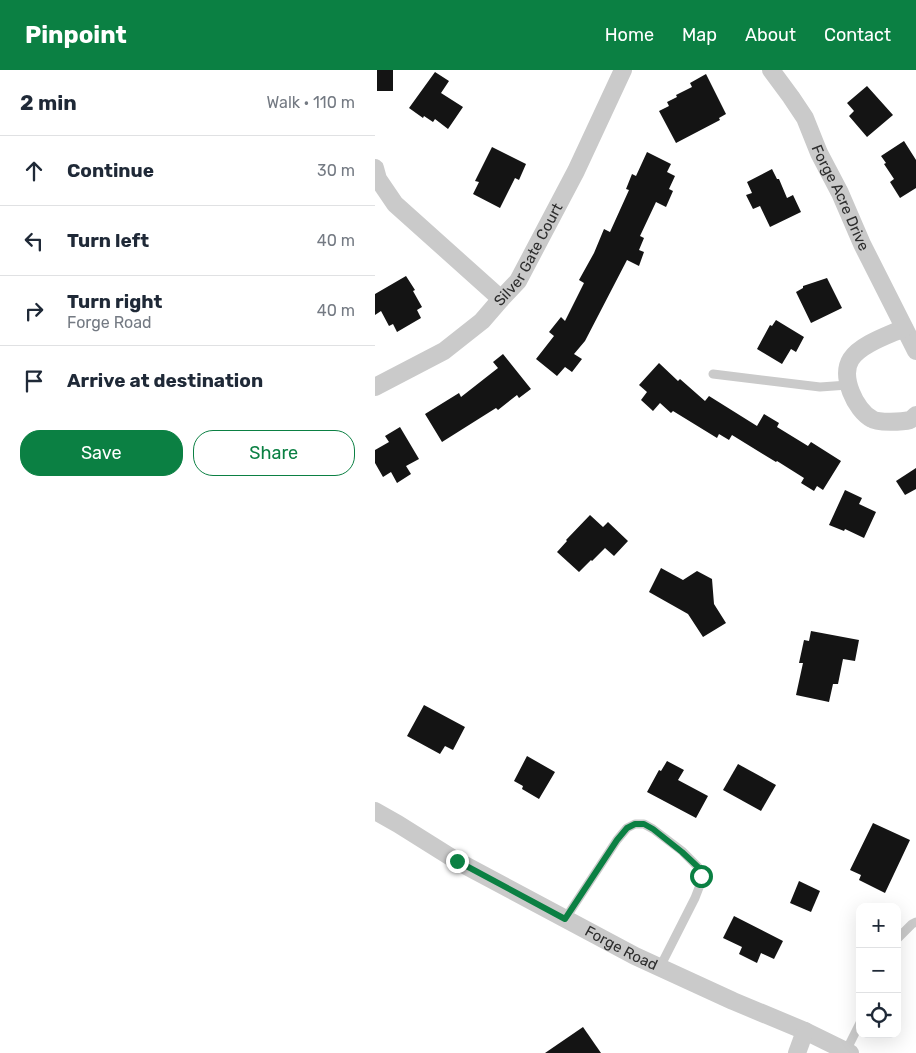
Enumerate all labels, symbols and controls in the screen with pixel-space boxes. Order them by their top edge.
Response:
text: Pinpoint [25,21,127,49]
text: Home [605,24,654,46]
text: Map [682,24,717,46]
text: About [745,24,796,46]
text: Contact [824,24,891,46]
text: 2 min [20,90,77,115]
text: Walk · 110 m [267,93,355,112]
street label: Forge Acre Drive [808,142,873,254]
icon: ahead [20,157,48,185]
text: Continue [67,159,154,182]
text: 30 m [317,161,355,180]
street label: Silver Gate Court [490,200,567,310]
icon: left [20,227,48,255]
text: Turn left [67,229,149,252]
text: 40 m [317,231,355,250]
text: Turn right [67,290,162,313]
icon: right [20,297,48,325]
text: 40 m [317,301,355,320]
text: Forge Road [67,313,152,332]
icon: arrive [20,367,48,395]
text: Arrive at destination [67,369,263,392]
button: Save [20,430,183,476]
button: Share [193,430,355,476]
route end [446,850,469,873]
route start [690,865,713,888]
map controls [856,903,901,1038]
button: + [856,903,901,948]
street label: Forge Road [582,922,660,974]
button: − [856,948,901,993]
button: locate [856,993,901,1038]

